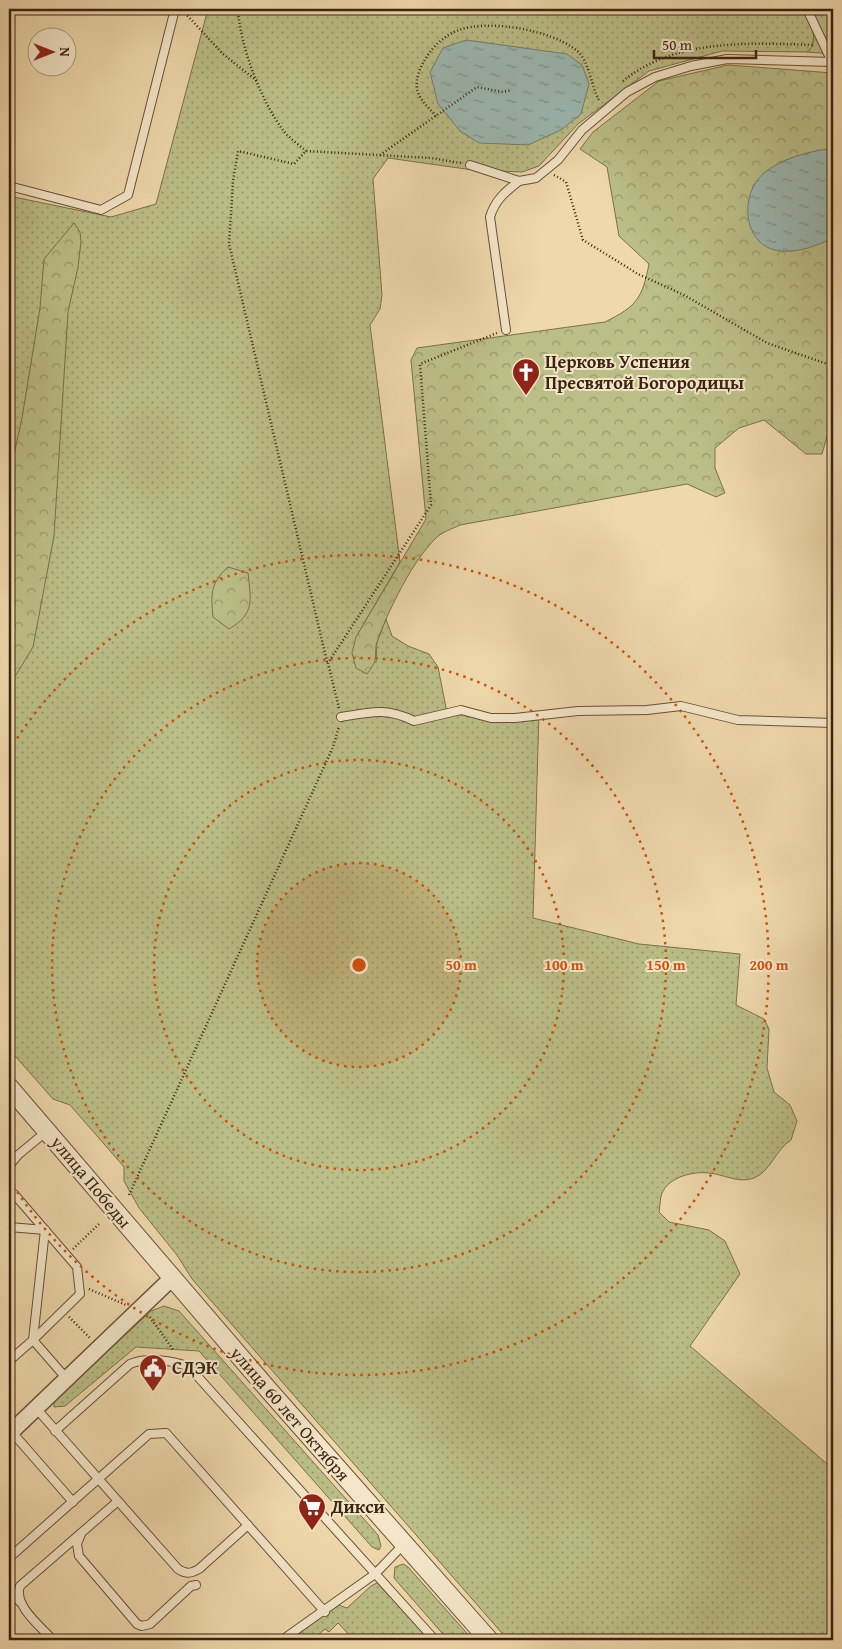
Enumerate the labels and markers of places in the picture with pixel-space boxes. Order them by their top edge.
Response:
place label: Церковь Успения Пресвятой Богородицы [545,348,744,396]
church icon: Церковь Успения Пресвятой Богородицы [511,357,541,396]
centre of rings [350,956,368,974]
public building icon: СДЭК [138,1353,168,1392]
place label: СДЭК [172,1354,218,1381]
supermarket icon: Дикси [297,1492,327,1531]
place label: Дикси [330,1493,385,1520]

